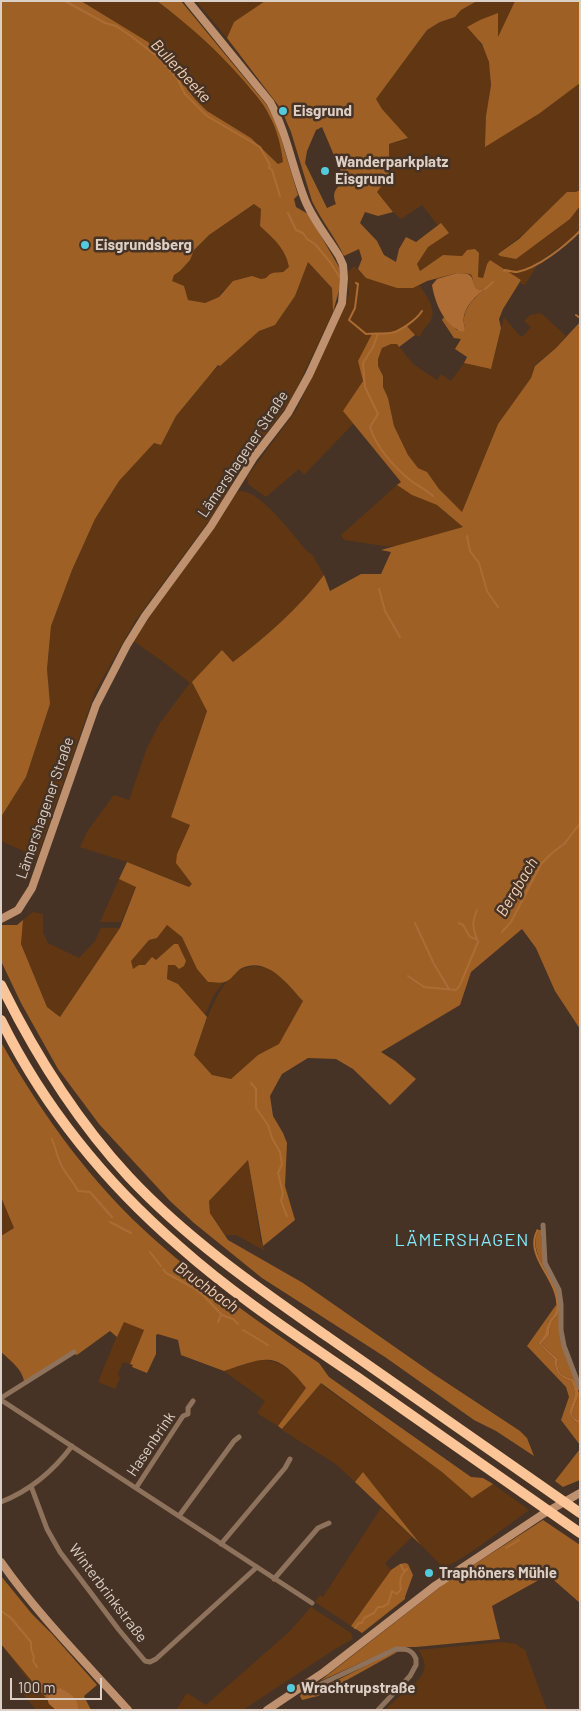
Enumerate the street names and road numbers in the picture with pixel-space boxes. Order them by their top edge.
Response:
street label: Lämershagener Straße [194,387,292,521]
street label: Lämershagener Straße [12,735,78,881]
street label: Hasenbrink [123,1408,179,1480]
street label: Winterbrinkstraße [65,1540,151,1646]

